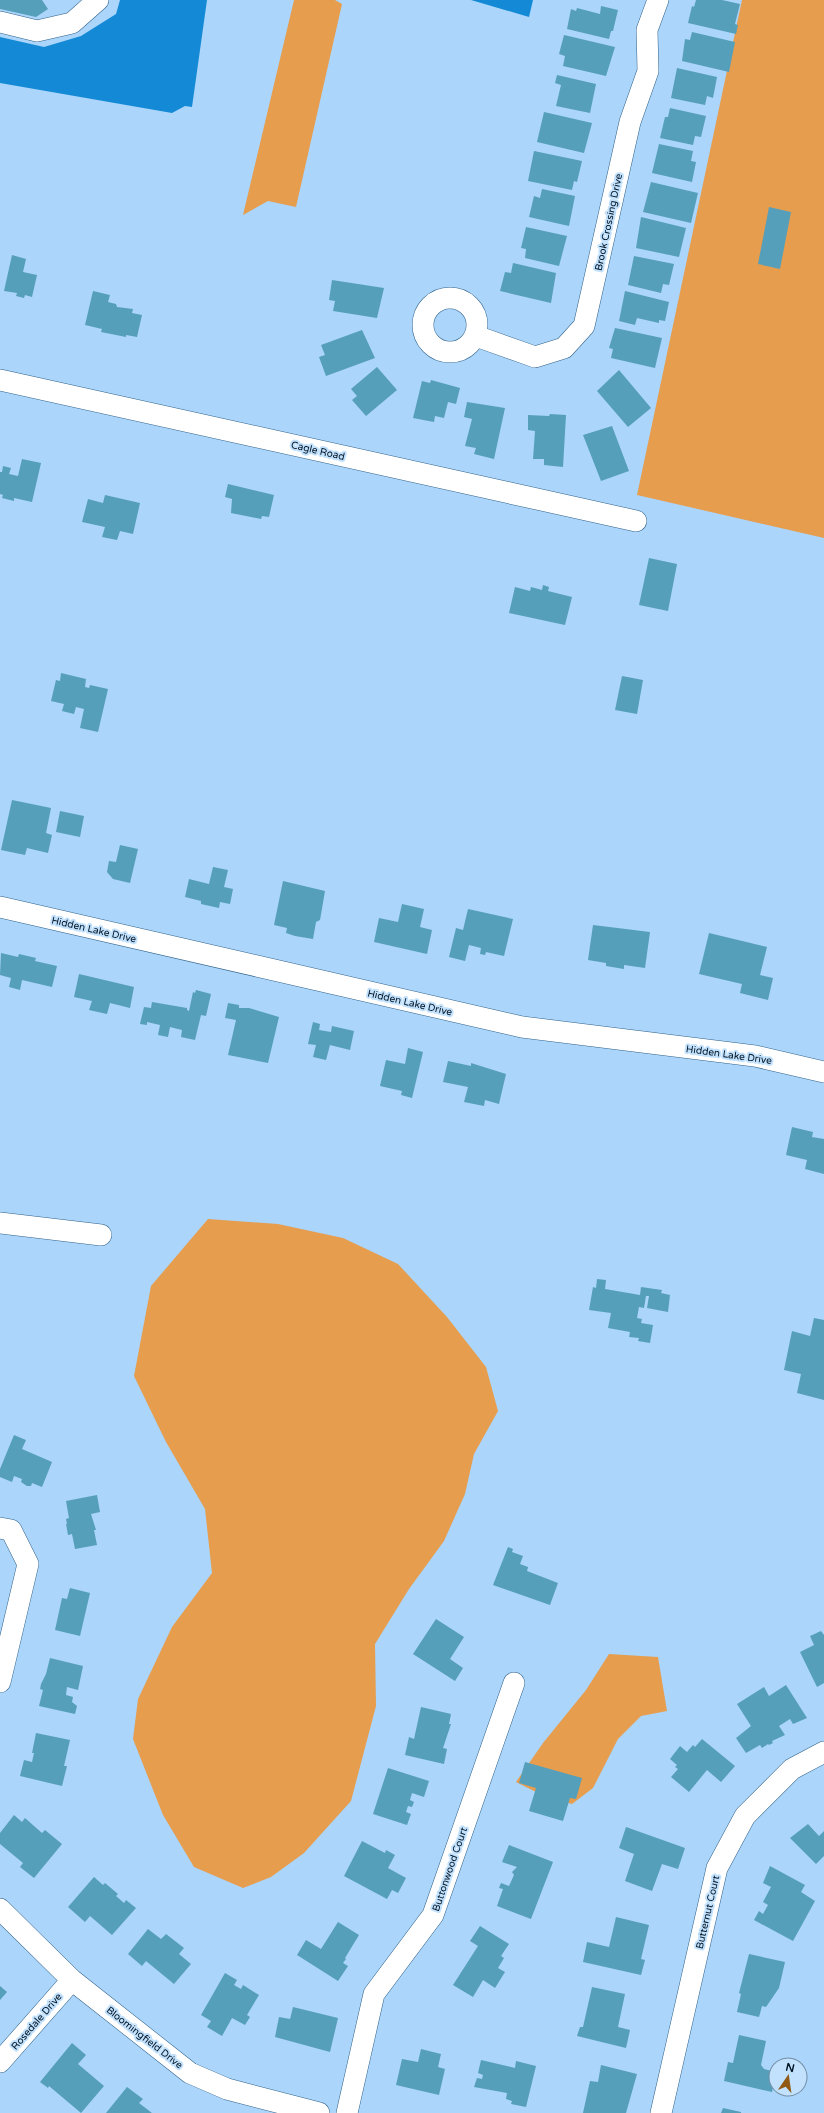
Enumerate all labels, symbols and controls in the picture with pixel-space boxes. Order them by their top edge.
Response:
street label: Brook Crossing Drive [593,172,625,272]
street label: Cagle Road [290,439,346,463]
street label: Hidden Lake Drive [50,914,138,946]
street label: Hidden Lake Drive [366,987,454,1019]
street label: Hidden Lake Drive [685,1043,773,1067]
street label: Buttonwood Court [430,1826,470,1913]
street label: Butternut Court [694,1874,722,1950]
street label: Rosedale Drive [9,1991,65,2052]
street label: Bloomingfield Drive [104,2004,185,2072]
north arrow [768,2057,808,2097]
text: N [784,2060,796,2075]

